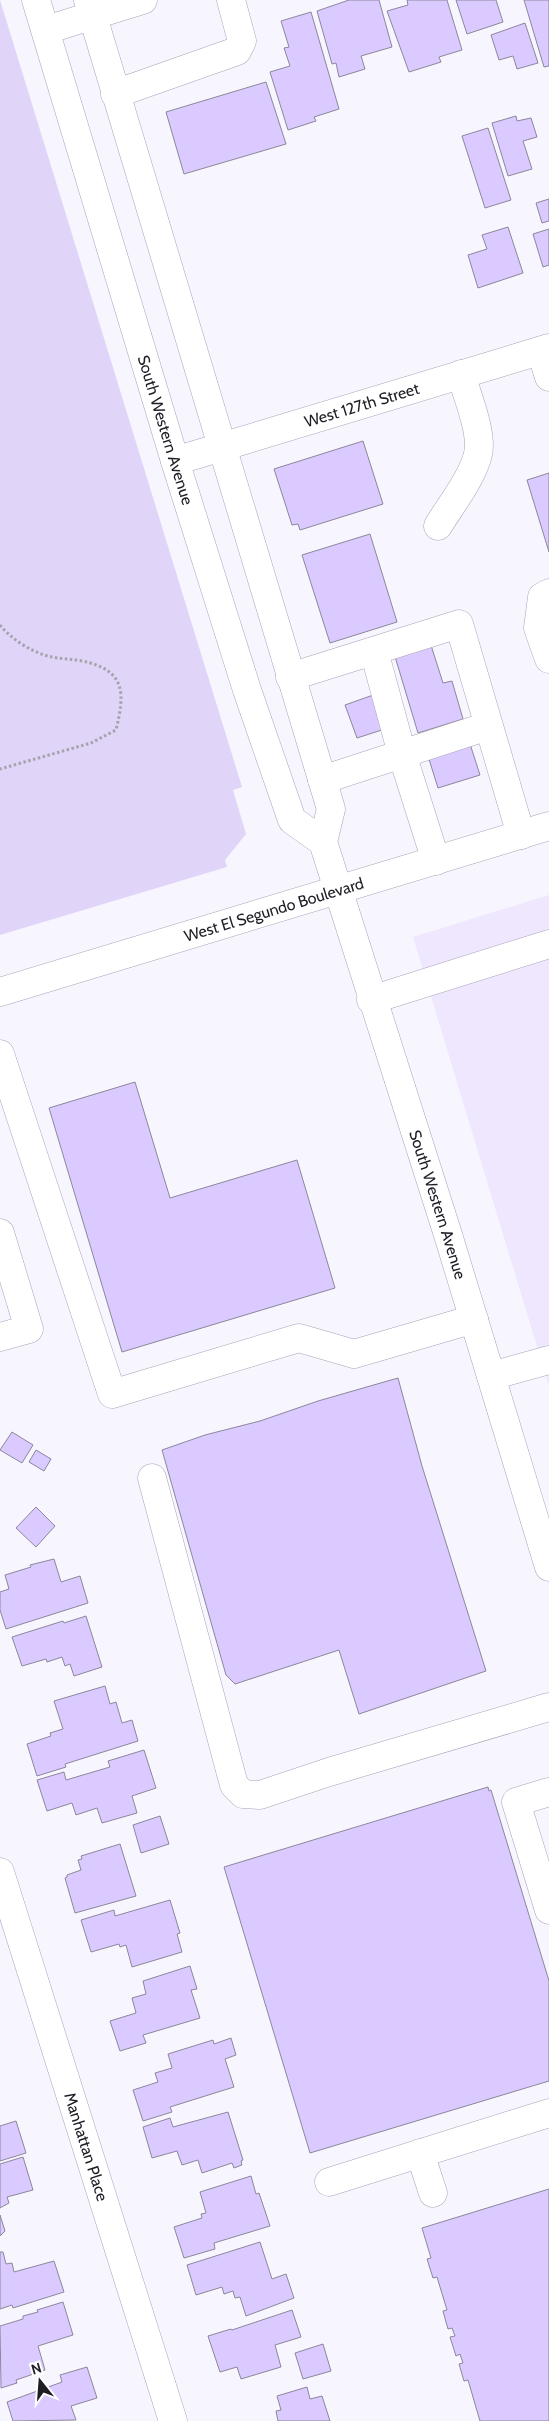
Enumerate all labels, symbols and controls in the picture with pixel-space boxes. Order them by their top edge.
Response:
street label: South Western Avenue [134,353,198,507]
street label: West 127th Street [302,378,422,431]
street label: West El Segundo Boulevard [182,873,366,945]
street label: South Western Avenue [406,1127,470,1281]
street label: Manhattan Place [61,2090,113,2203]
north arrow [15,2356,65,2406]
text: N [29,2359,44,2379]

